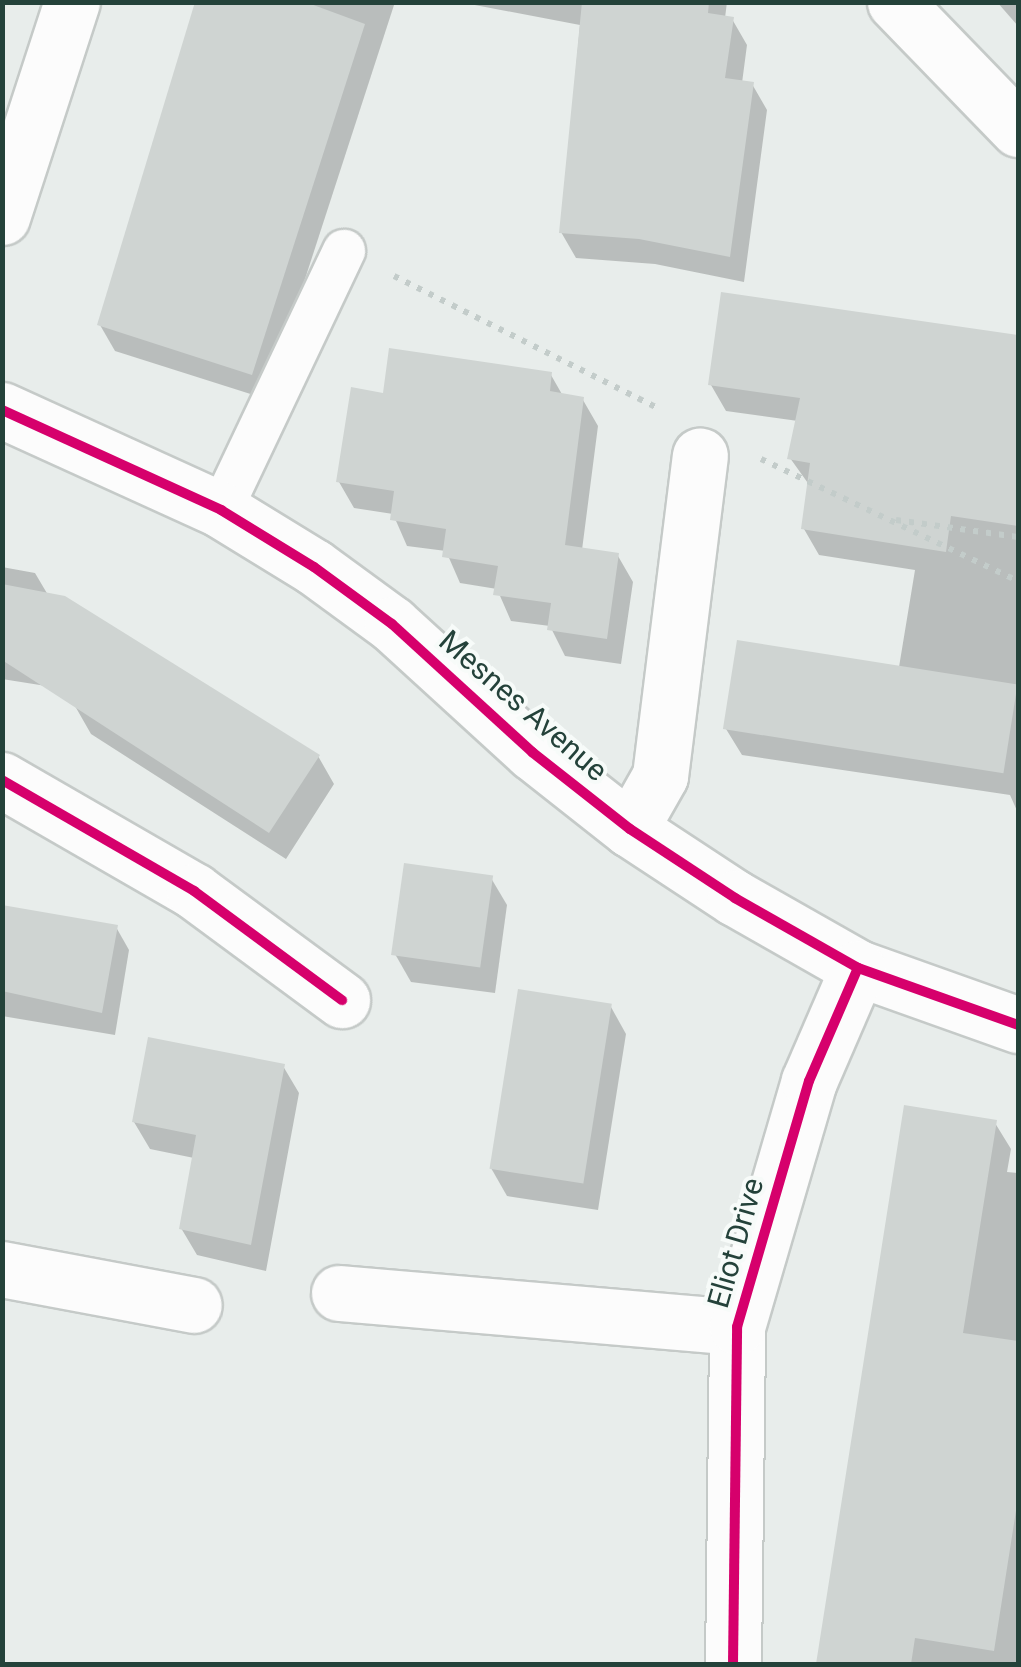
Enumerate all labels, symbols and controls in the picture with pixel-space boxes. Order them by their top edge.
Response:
street label: Mesnes Avenue [432,623,614,789]
street label: Eliot Drive [700,1174,772,1312]

